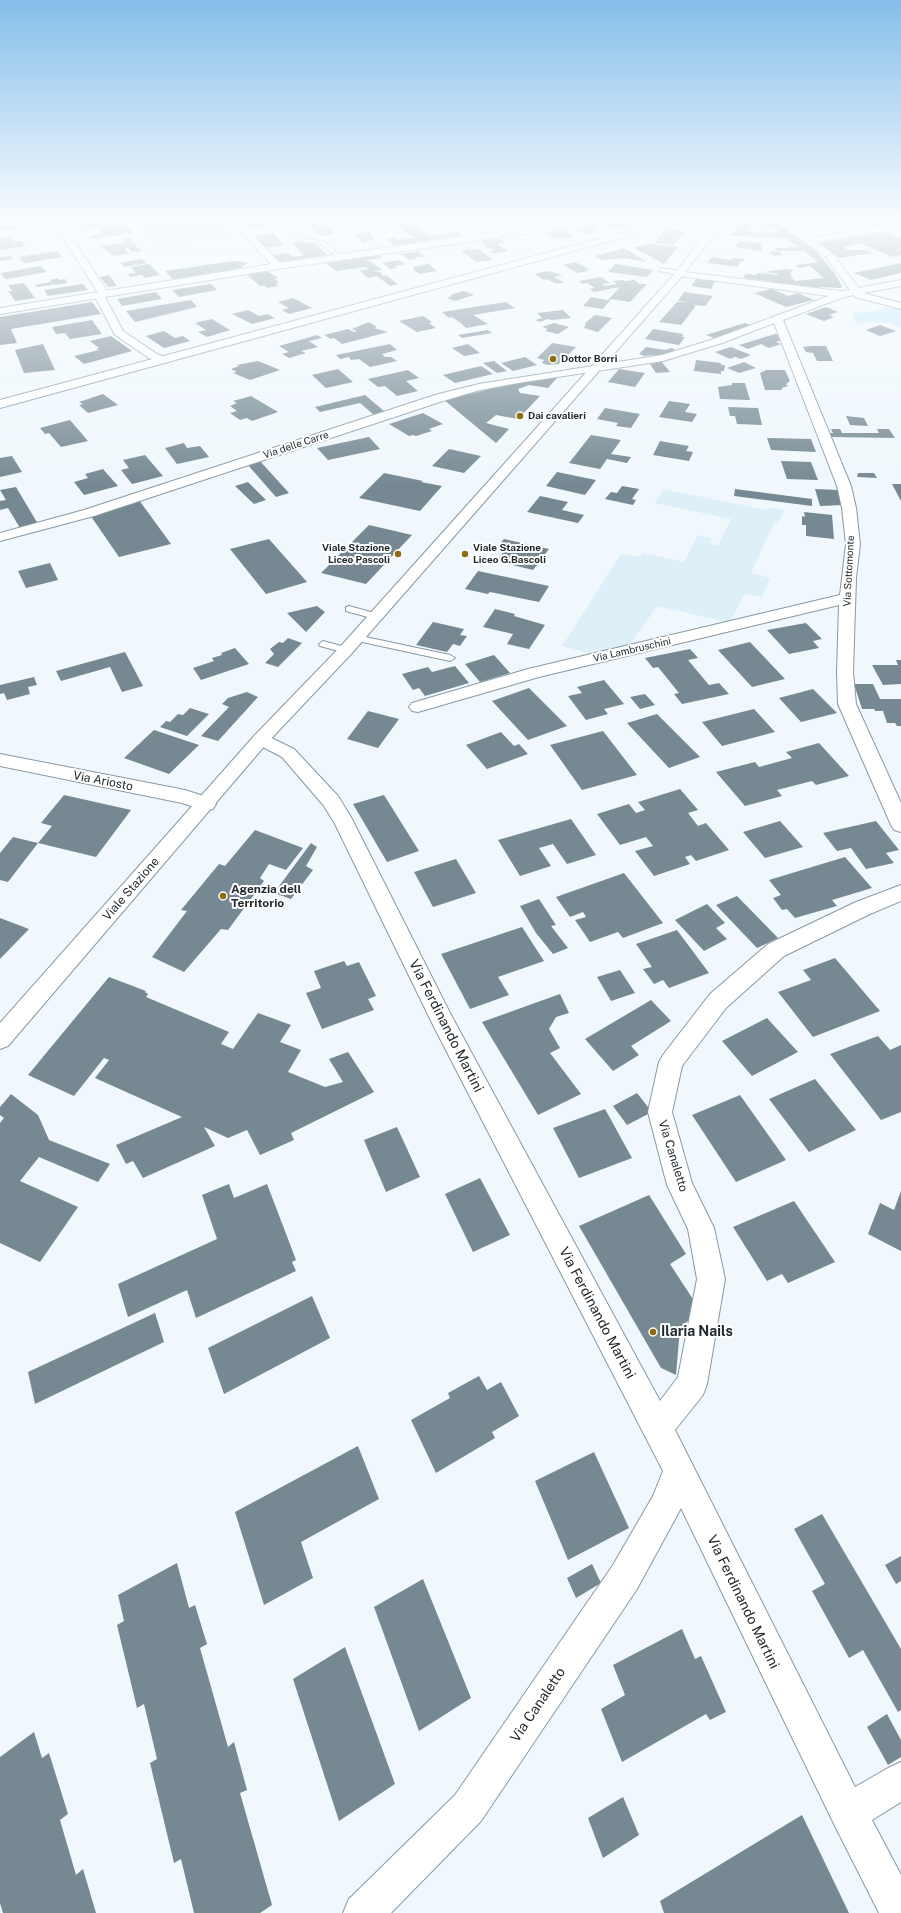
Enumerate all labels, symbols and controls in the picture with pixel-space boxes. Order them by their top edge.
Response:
place label: Dottor Borri [561,353,617,365]
marker: Dottor Borri [548,354,558,364]
place label: Dai cavalieri [528,410,586,422]
marker: Dai cavalieri [515,411,525,421]
street label: Via delle Carre [262,429,330,461]
street label: Via Sottomonte [841,535,857,607]
place label: Viale Stazione Liceo Pascoli [322,542,390,566]
place label: Viale Stazione Liceo G.Bascoli [473,542,546,566]
marker: Viale Stazione Liceo Pascoli [393,549,403,559]
marker: Viale Stazione Liceo G.Bascoli [460,549,470,559]
street label: Via Lambruschini [592,635,672,665]
street label: Via Ariosto [72,768,134,794]
street label: Viale Stazione [100,854,162,924]
place label: Agenzia dell Territorio [231,882,302,910]
marker: Agenzia dell Territorio [218,891,228,901]
street label: Via Ferdinando Martini [405,957,487,1095]
street label: Via Canaletto [655,1118,691,1194]
street label: Via Ferdinando Martini [555,1244,639,1382]
place label: Ilaria Nails [661,1324,733,1340]
marker: Ilaria Nails [648,1327,658,1337]
street label: Via Ferdinando Martini [703,1532,783,1672]
street label: Via Canaletto [507,1664,569,1746]

